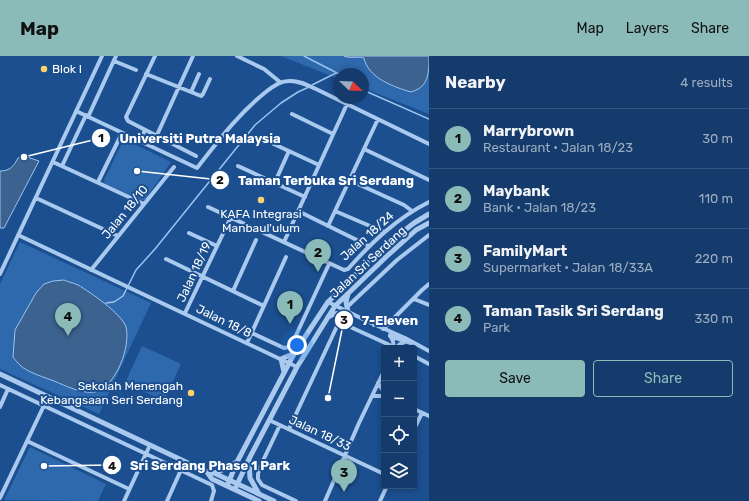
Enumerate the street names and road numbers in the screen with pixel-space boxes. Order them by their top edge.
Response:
street label: Jalan 18/10 [99,182,151,242]
street label: Jalan 18/24 [338,208,397,264]
street label: Jalan Sri Serdang [327,223,409,301]
street label: Jalan 18/19 [174,240,214,304]
street label: Jalan 18/8 [194,302,254,340]
street label: Jalan 18/33 [287,413,353,453]

